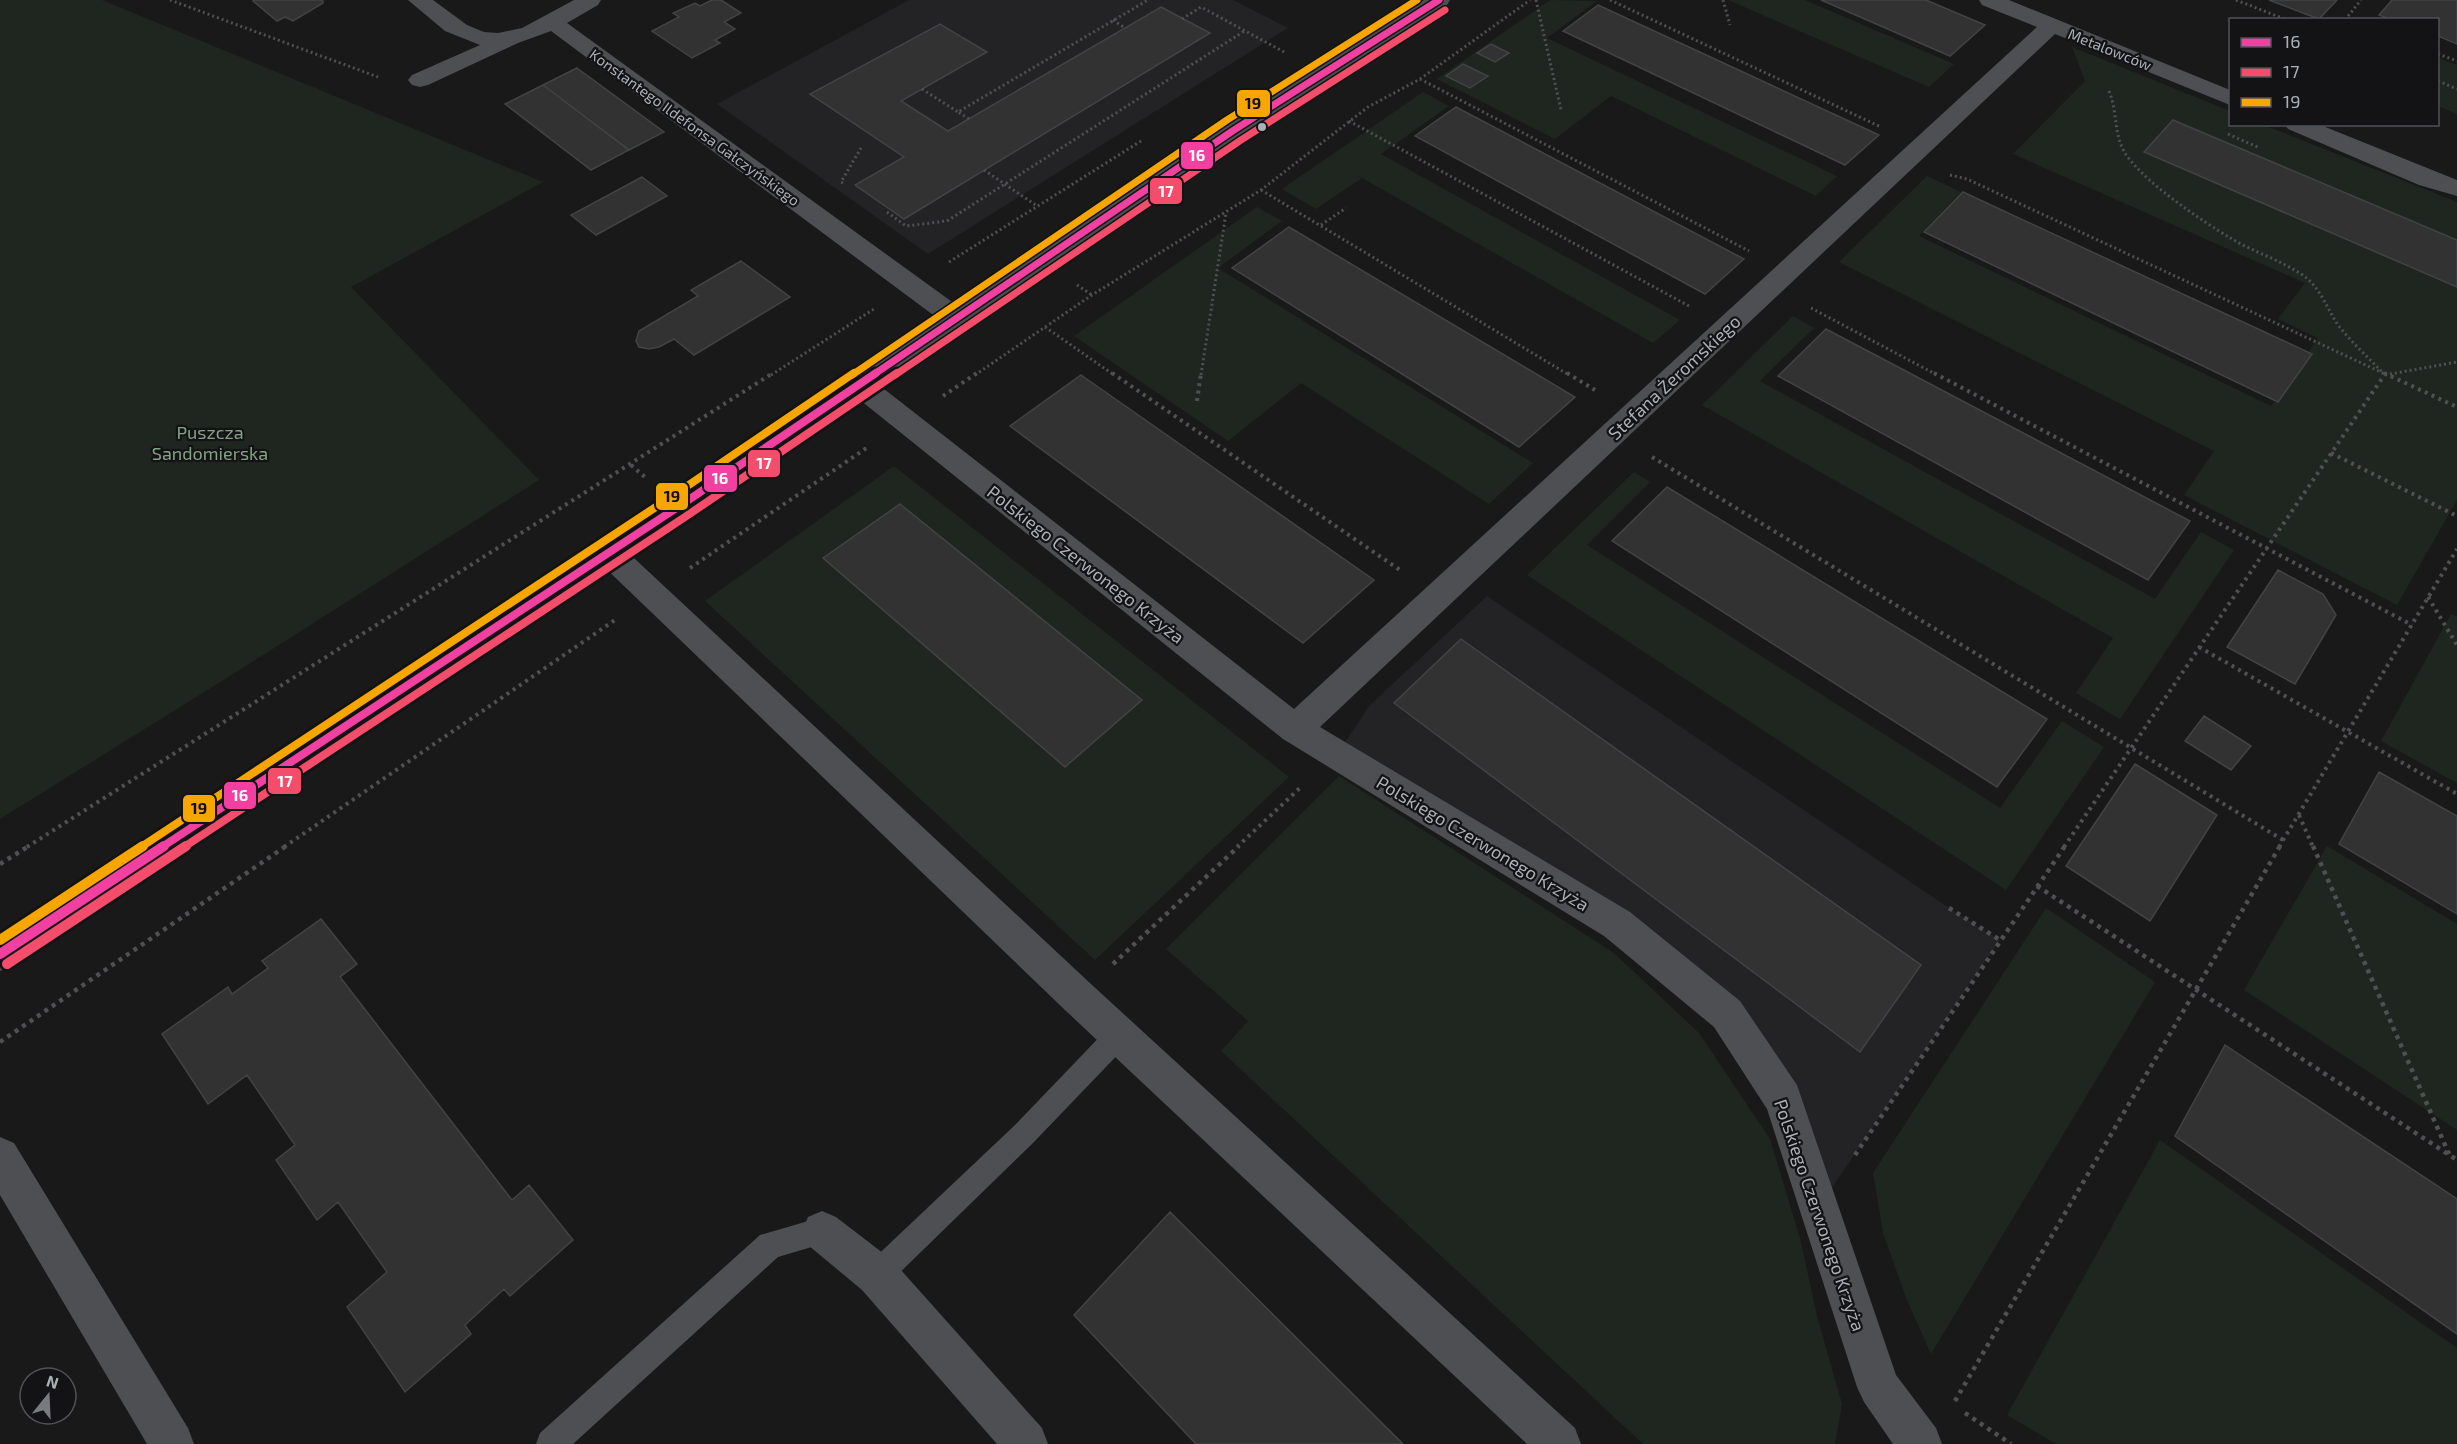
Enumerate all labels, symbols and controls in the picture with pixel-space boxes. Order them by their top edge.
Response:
legend [2229,18,2439,126]
street label: Metalowców [2066,24,2154,74]
text: 16 [2283,30,2300,52]
street label: Konstantego Ildefonsa Gałczyńskiego [586,45,804,209]
text: 17 [2283,60,2299,82]
line badge: 19 [1236,89,1271,118]
text: 19 [2283,90,2300,112]
text: 19 [1245,93,1261,112]
unlabelled marker [1256,121,1268,133]
line badge: 16 [1180,141,1214,170]
text: 16 [1189,145,1205,164]
line badge: 17 [1149,177,1183,205]
text: 17 [1158,181,1174,200]
street label: Stefana Żeromskiego [1603,310,1745,444]
park label: Puszcza Sandomierska [152,421,268,464]
line badge: 17 [747,449,781,478]
text: 17 [756,453,772,472]
line badge: 16 [703,464,738,493]
text: 16 [712,468,728,487]
street label: Polskiego Czerwonego Krzyża [983,480,1189,648]
line badge: 19 [655,482,689,511]
text: 19 [664,486,680,505]
line badge: 17 [267,767,302,795]
text: 17 [277,771,293,790]
street label: Polskiego Czerwonego Krzyża [1373,771,1593,915]
line badge: 16 [223,781,257,810]
text: 16 [232,785,248,804]
line badge: 19 [182,794,216,823]
text: 19 [191,798,207,817]
street label: Polskiego Czerwonego Krzyża [1770,1096,1870,1334]
north arrow [18,1366,78,1426]
text: N [44,1370,61,1392]

